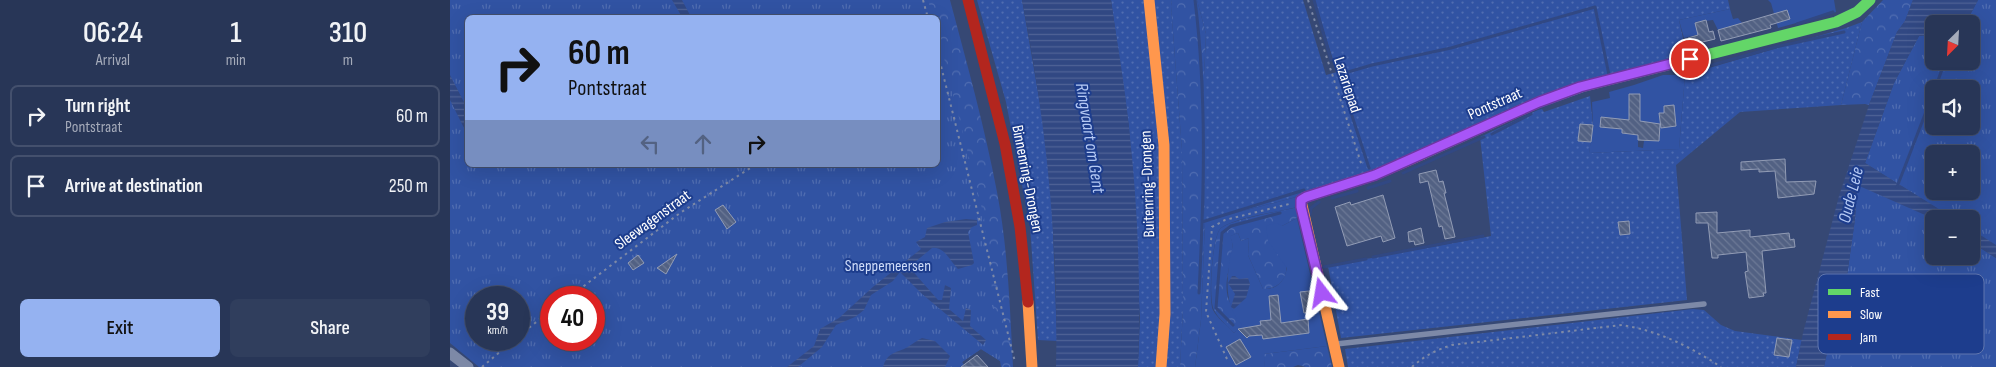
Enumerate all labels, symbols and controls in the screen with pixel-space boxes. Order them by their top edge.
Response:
text: 06:24 [83,15,143,51]
text: 1 [230,15,241,51]
text: 310 [329,15,367,51]
north arrow [1925,15,1980,70]
map controls [1925,15,1980,265]
text: 60 m [568,32,630,75]
icon: right [485,35,550,100]
pin [1669,38,1711,80]
icon: arrive [1676,45,1704,73]
text: Arrival [96,51,130,70]
text: min [226,51,246,70]
text: m [343,51,353,70]
street label: Lazariepad [1329,55,1365,115]
text: Pontstraat [568,75,647,102]
button: sound [1925,80,1980,135]
water label: Ringvaart om Gent [1071,81,1109,195]
street label: Pontstraat [1465,84,1525,124]
text: Turn right [65,95,130,118]
icon: right [22,102,50,130]
text: 60 m [396,105,428,128]
text: Pontstraat [65,118,122,137]
street label: Binnenring-Drongen [1007,123,1047,235]
icon: left [636,130,664,158]
icon: ahead [689,130,717,158]
icon: right [742,130,770,158]
street label: Buitenring-Drongen [1137,130,1159,238]
button: + [1925,145,1980,200]
water label: Oude Leie [1834,165,1868,225]
icon: arrive [22,172,50,200]
text: Arrive at destination [65,175,203,198]
text: 250 m [389,175,428,198]
street label: Sleewagenstraat [611,186,695,254]
button: − [1925,210,1980,265]
park label: Sneppemeersen [845,257,931,276]
position arrow [1295,266,1347,318]
legend [1818,274,1984,354]
text: Fast [1860,284,1880,301]
speed limit sign: 40 [540,286,605,351]
text: 39 [486,297,509,328]
button: Exit [20,299,220,357]
button: Share [230,299,430,357]
text: Slow [1860,306,1882,323]
text: km/h [487,323,508,338]
text: Jam [1859,329,1877,346]

